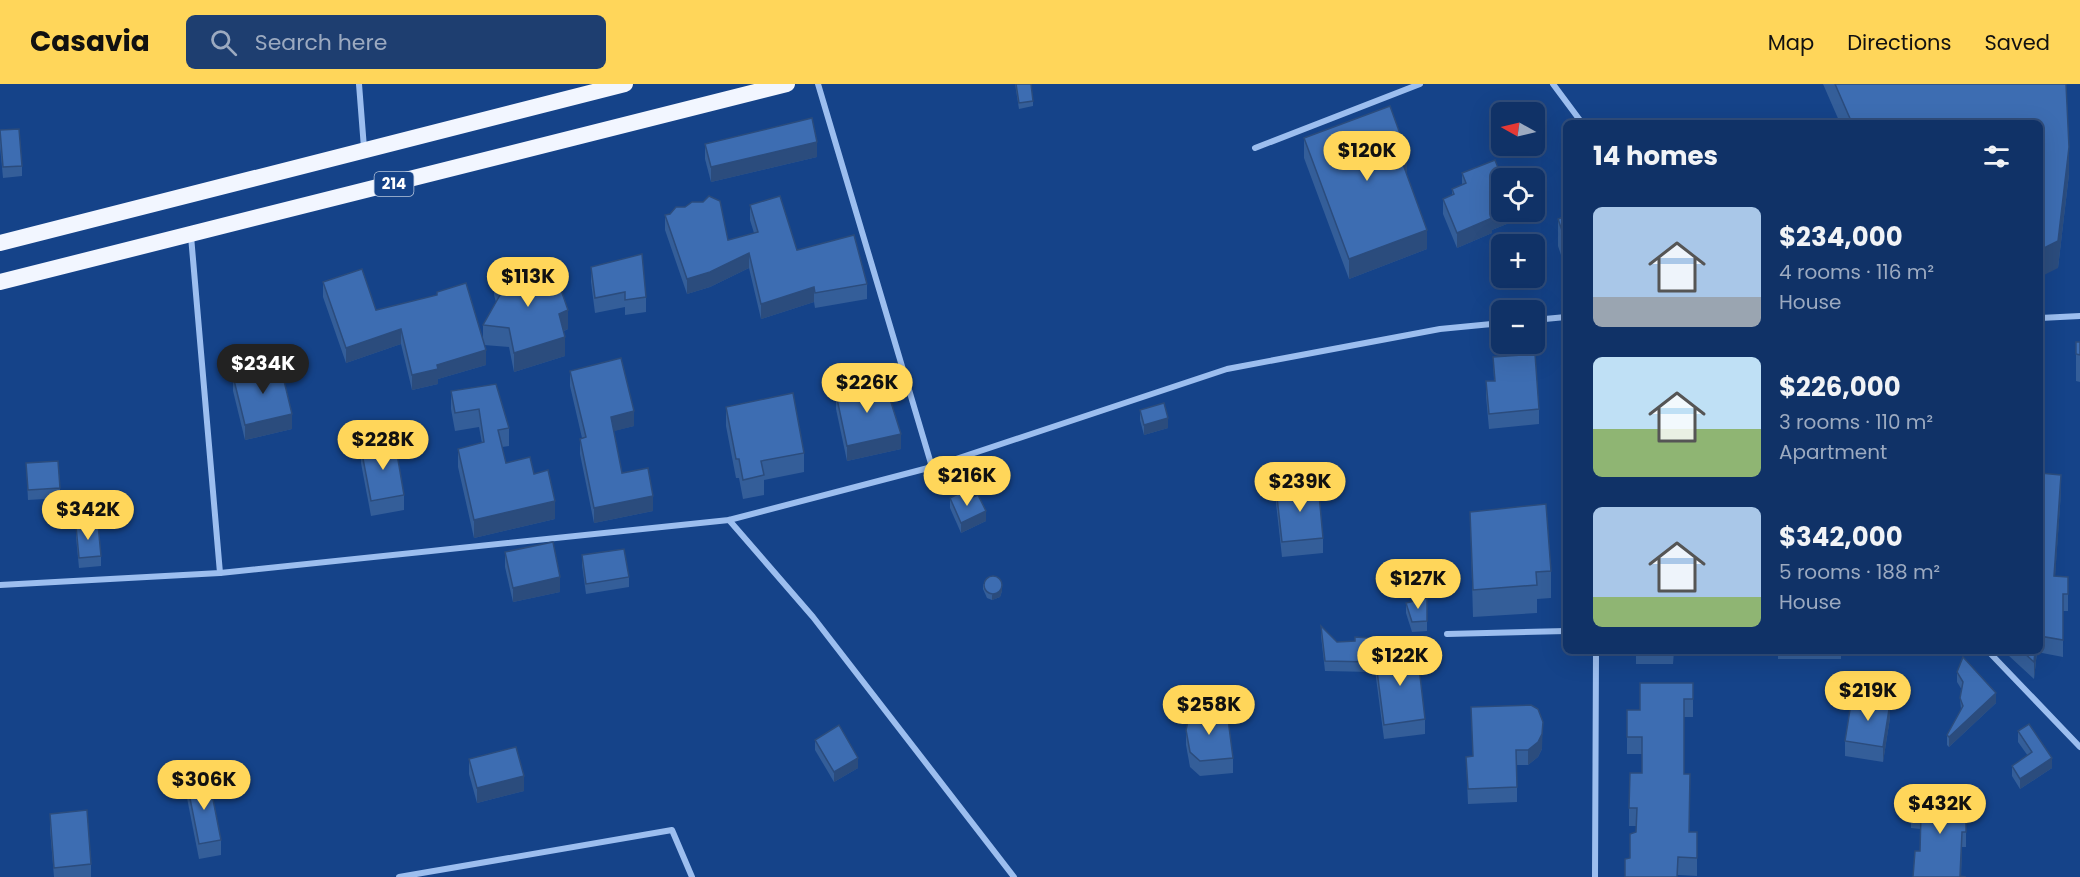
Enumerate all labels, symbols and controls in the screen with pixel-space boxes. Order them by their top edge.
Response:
search box [186,15,606,69]
text: Casavia [30,22,150,61]
icon: search [207,26,240,59]
text: Search here [255,27,387,58]
text: Map [1768,28,1814,57]
text: Directions [1847,28,1951,57]
text: Saved [1984,28,2050,57]
north arrow [1491,102,1545,156]
map controls [1491,102,1545,354]
pin: $120K [1325,131,1409,182]
text: $120K [1337,136,1397,164]
text: 14 homes [1593,138,1718,174]
icon: filters [1980,140,2013,173]
button: locate [1491,168,1545,222]
road number: 214 [374,172,414,196]
text: $234,000 [1779,219,1903,255]
icon: home [1641,231,1713,303]
button: + [1491,234,1545,288]
pin: $113K [486,257,570,308]
text: 4 rooms · 116 m² [1779,258,1934,286]
text: $113K [501,262,555,290]
text: House [1779,288,1841,316]
button: − [1491,300,1545,354]
pin: $234K [221,344,305,395]
text: $234K [231,349,295,377]
pin: $226K [825,363,909,414]
text: $226K [836,368,898,396]
text: $226,000 [1779,369,1901,405]
icon: home [1641,381,1713,453]
text: 3 rooms · 110 m² [1779,408,1933,436]
pin: $228K [341,420,425,471]
text: $228K [352,425,414,453]
text: Apartment [1779,438,1887,466]
pin: $216K [925,456,1009,507]
text: $216K [938,461,996,489]
pin: $239K [1258,462,1342,513]
text: $239K [1269,467,1331,495]
pin: $342K [46,490,130,541]
text: $342K [56,495,120,523]
text: $342,000 [1779,519,1903,555]
icon: home [1641,531,1713,603]
text: 5 rooms · 188 m² [1779,558,1940,586]
pin: $127K [1376,559,1460,610]
text: $127K [1390,564,1446,592]
text: House [1779,588,1841,616]
pin: $122K [1358,636,1442,687]
text: $122K [1371,641,1429,669]
pin: $219K [1826,671,1910,722]
text: $219K [1839,676,1897,704]
pin: $258K [1167,685,1251,736]
text: $258K [1177,690,1241,718]
pin: $306K [162,760,246,811]
text: $306K [172,765,236,793]
pin: $432K [1898,784,1982,835]
text: $432K [1908,789,1972,817]

